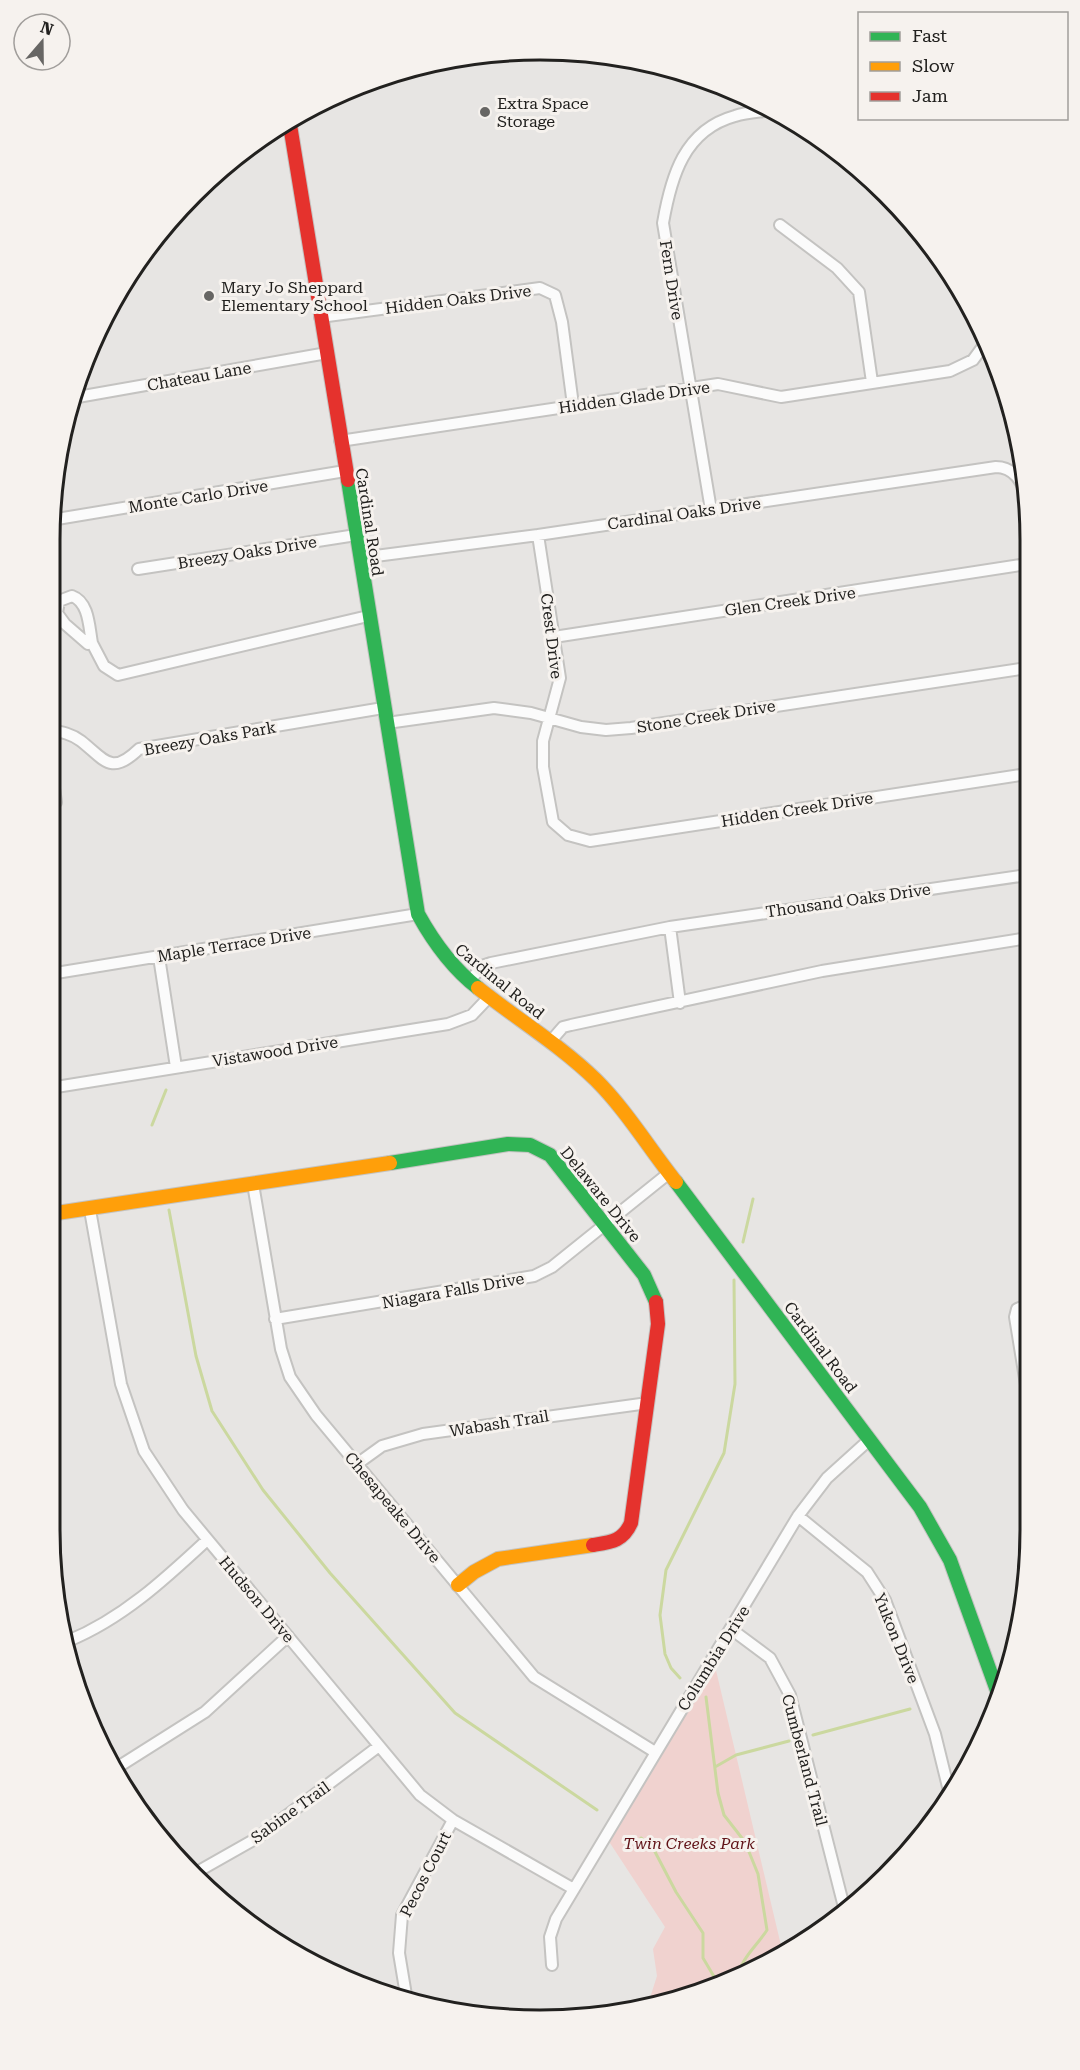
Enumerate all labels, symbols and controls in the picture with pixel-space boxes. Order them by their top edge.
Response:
north arrow [12,12,72,72]
legend [858,12,1068,120]
text: N [38,17,56,39]
text: Fast [912,25,947,46]
text: Slow [912,55,954,76]
text: Jam [912,85,948,106]
place label: Extra Space Storage [497,94,589,131]
marker: Extra Space Storage [478,105,492,119]
street label: Fern Drive [656,239,687,321]
place label: Mary Jo Sheppard Elementary School [221,278,368,315]
street label: Hidden Oaks Drive [384,281,532,318]
marker: Mary Jo Sheppard Elementary School [202,289,216,303]
street label: Chateau Lane [146,358,253,395]
street label: Hidden Glade Drive [557,377,711,418]
street label: Cardinal Road [352,467,387,578]
street label: Monte Carlo Drive [127,476,269,517]
street label: Cardinal Oaks Drive [606,493,762,534]
street label: Breezy Oaks Drive [176,532,318,573]
street label: Glen Creek Drive [723,583,857,620]
street label: Crest Drive [537,592,566,680]
street label: Stone Creek Drive [635,696,777,737]
street label: Breezy Oaks Park [142,717,278,759]
street label: Hidden Creek Drive [720,788,875,831]
street label: Thousand Oaks Drive [764,879,932,921]
street label: Maple Terrace Drive [156,923,313,966]
street label: Cardinal Road [451,940,548,1023]
street label: Vistawood Drive [211,1032,339,1071]
street label: Delaware Drive [556,1143,645,1246]
street label: Niagara Falls Drive [381,1269,526,1312]
street label: Cardinal Road [780,1298,861,1397]
street label: Wabash Trail [448,1406,550,1441]
street label: Chesapeake Drive [341,1448,445,1567]
street label: Hudson Drive [215,1552,298,1647]
street label: Yukon Drive [870,1590,923,1686]
street label: Columbia Drive [673,1602,754,1714]
street label: Cumberland Trail [778,1692,831,1828]
street label: Sabine Trail [247,1777,334,1847]
street label: Pecos Court [396,1828,455,1920]
park label: Twin Creeks Park [623,1834,755,1853]

